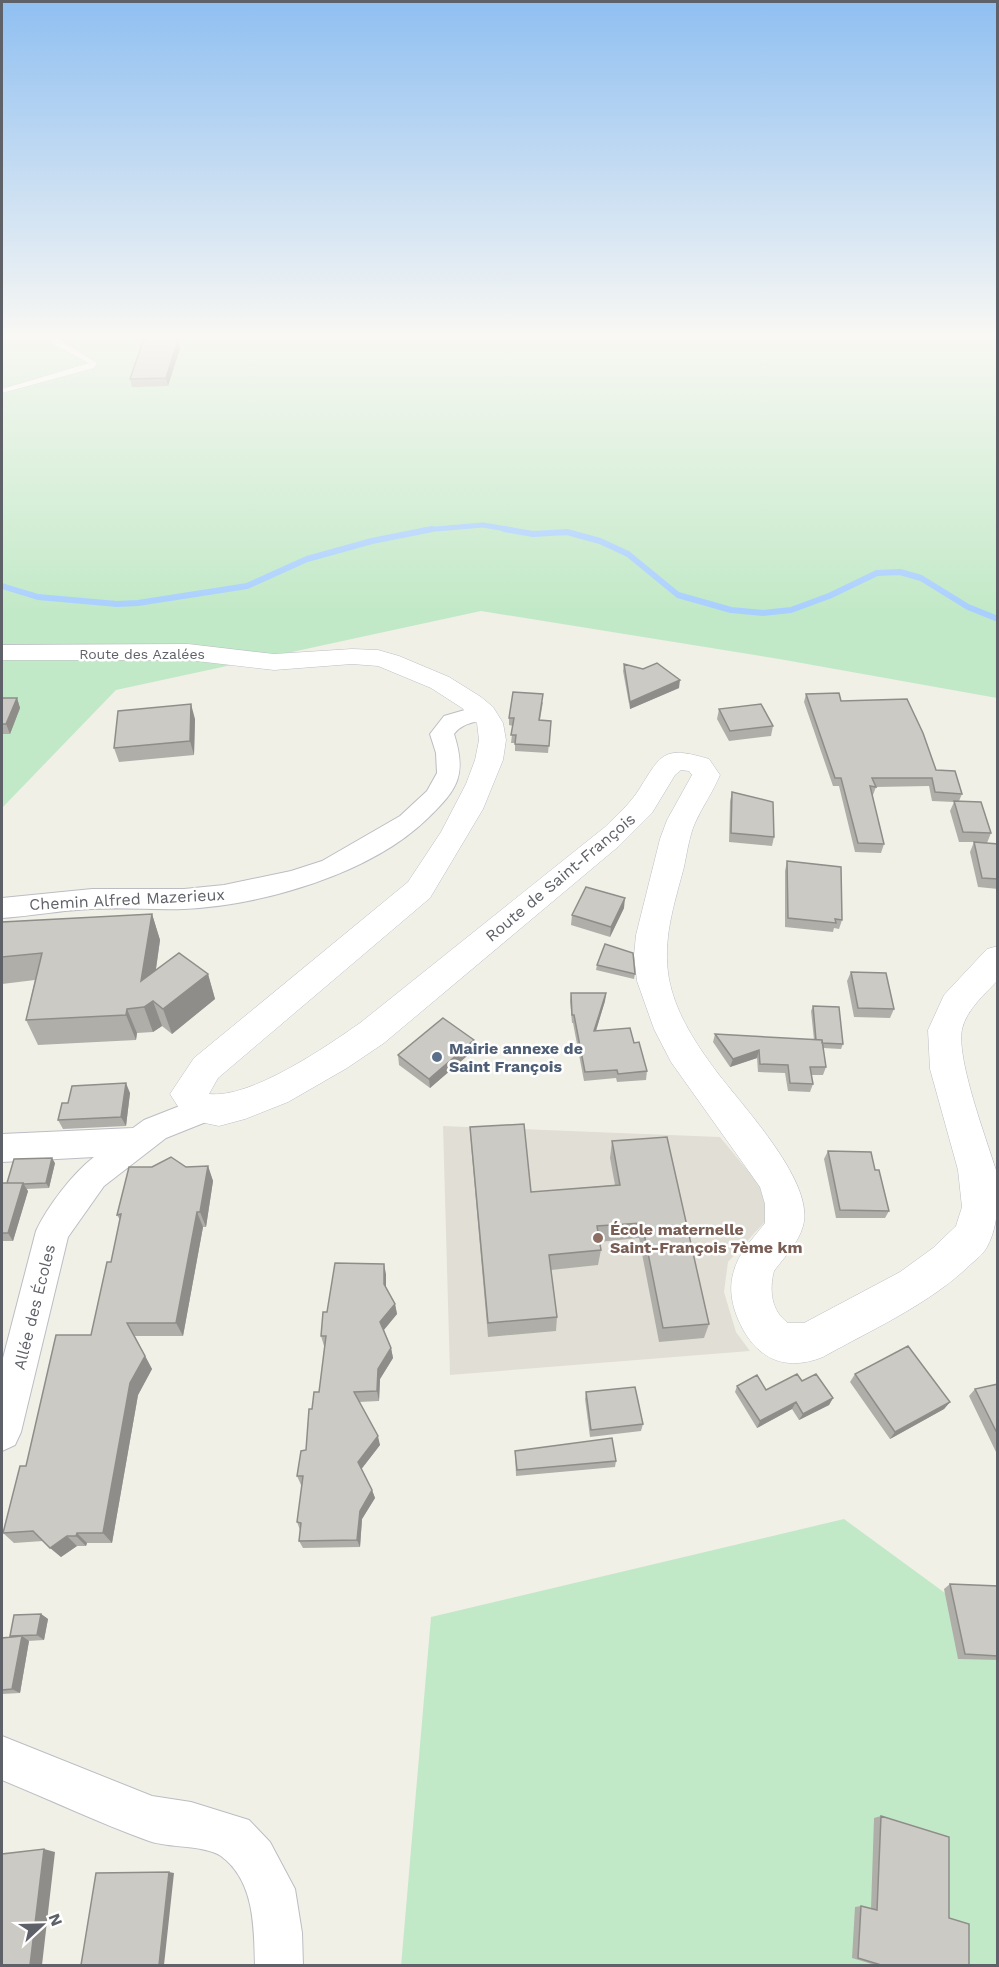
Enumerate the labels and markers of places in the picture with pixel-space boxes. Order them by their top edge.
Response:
place label: Mairie annexe de Saint François [449,1039,583,1076]
marker: Mairie annexe de Saint François [430,1050,444,1064]
place label: École maternelle Saint-François 7ème km [610,1220,803,1257]
marker: École maternelle Saint-François 7ème km [591,1231,605,1245]

